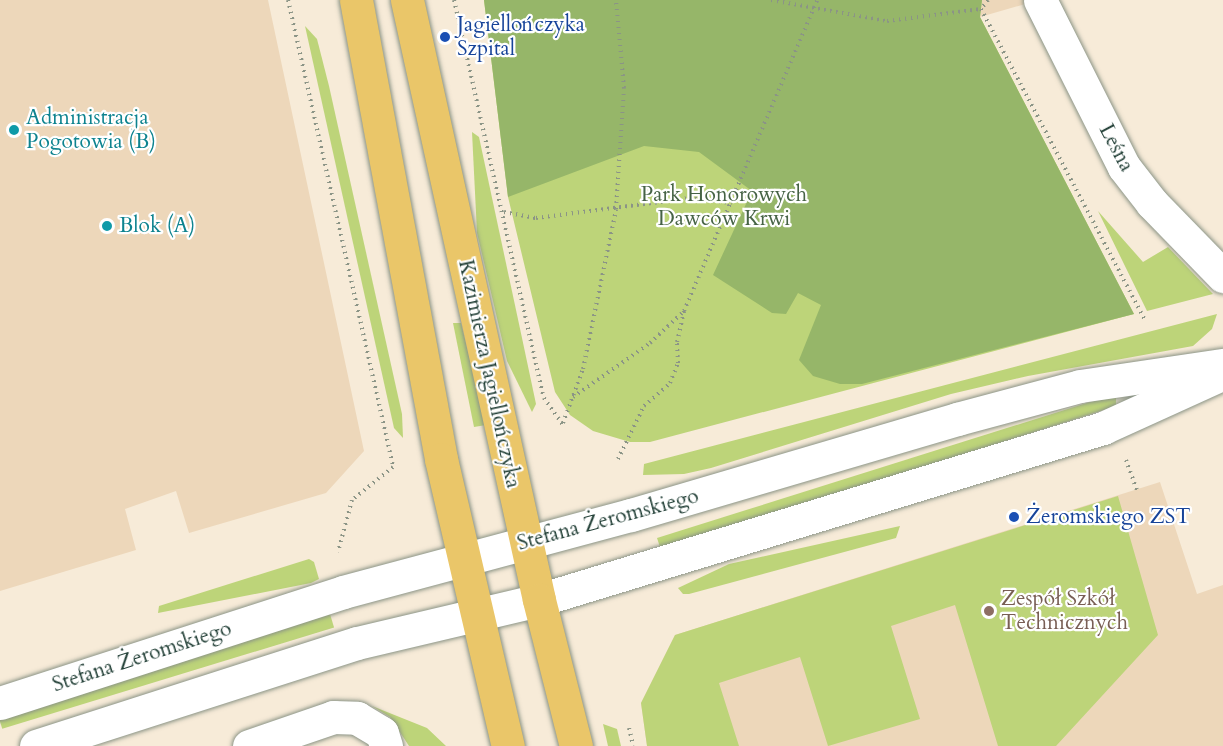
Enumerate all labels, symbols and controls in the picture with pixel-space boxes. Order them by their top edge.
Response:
place label: Jagiellończyka Szpital [457,12,585,62]
marker: Jagiellończyka Szpital [438,30,452,44]
place label: Administracja Pogotowia (B) [26,105,156,155]
street label: Leśna [1093,120,1139,176]
marker: Administracja Pogotowia (B) [7,123,21,137]
park label: Park Honorowych Dawców Krwi [641,182,807,232]
place label: Blok (A) [119,213,195,239]
marker: Blok (A) [100,219,114,233]
street label: Kazimierza Jagiellończyka [452,258,526,490]
street label: Stefana Żeromskiego [514,484,702,556]
place label: Żeromskiego ZST [1026,504,1191,530]
marker: Żeromskiego ZST [1007,510,1021,524]
place label: Zespół Szkół Technicznych [1001,586,1128,636]
marker: Zespół Szkół Technicznych [982,604,996,618]
street label: Stefana Żeromskiego [49,616,235,698]

